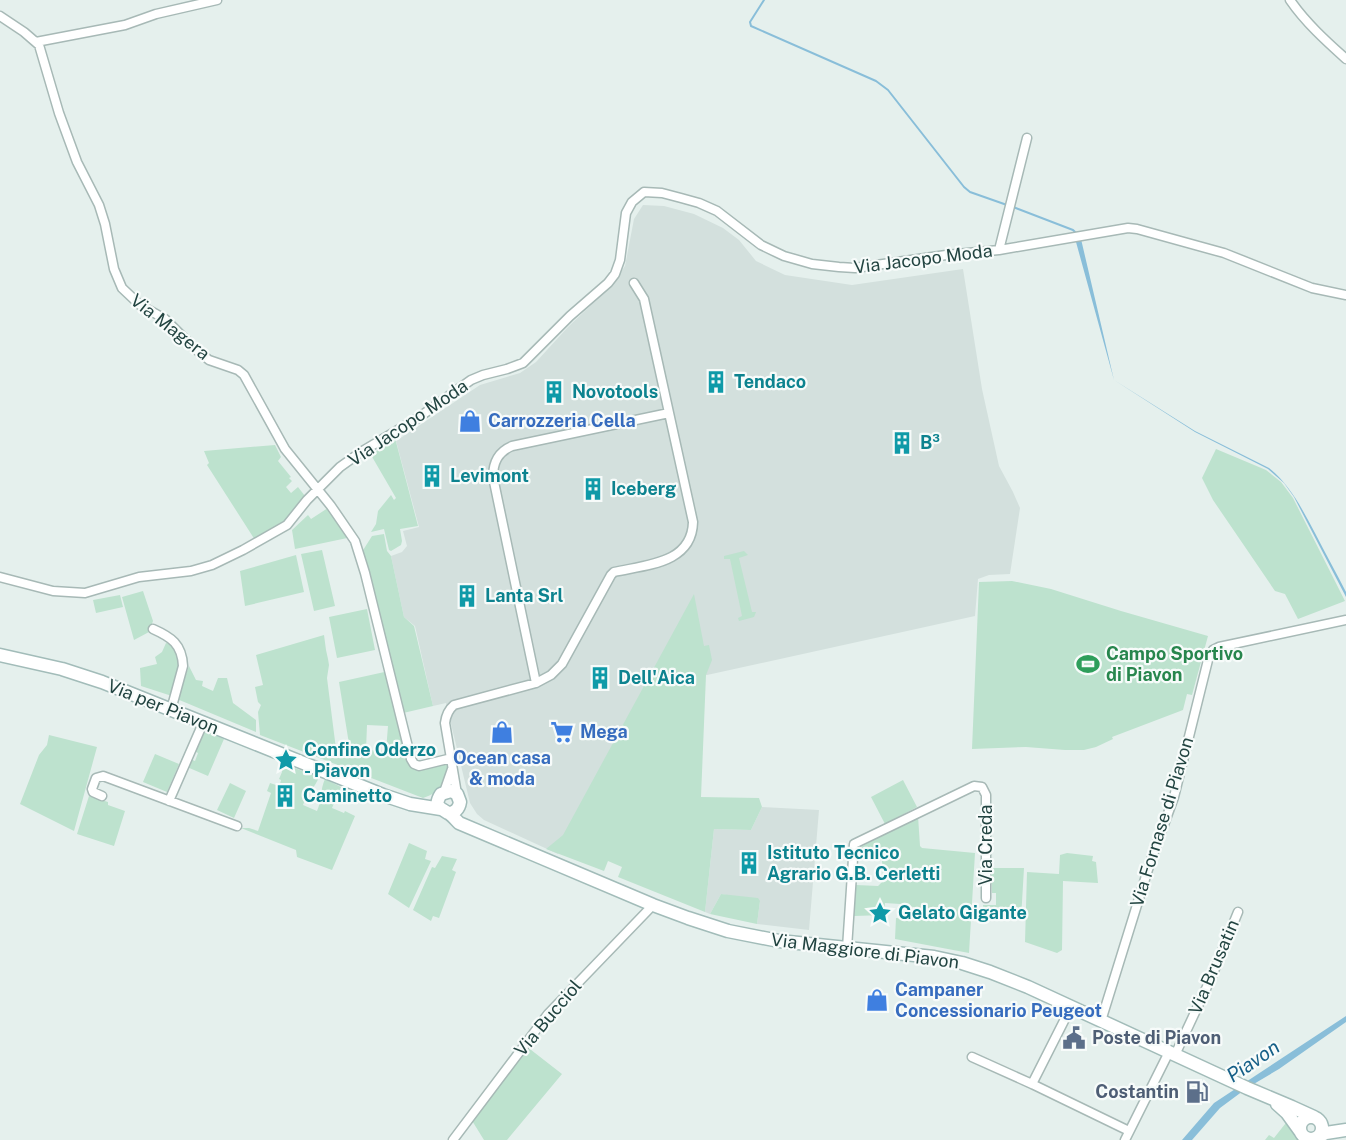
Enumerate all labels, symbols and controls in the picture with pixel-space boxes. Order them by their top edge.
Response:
street label: Via Jacopo Moda [852,240,993,277]
street label: Via Magera [127,289,214,364]
building icon: Tendaco [703,369,729,395]
place label: Tendaco [734,371,806,392]
street label: Via Jacopo Moda [344,375,471,470]
building icon: Novotools [541,379,567,405]
place label: Novotools [572,381,658,402]
shop icon: Carrozzeria Cella [457,408,483,434]
place label: Carrozzeria Cella [488,410,636,431]
building icon: B³ [889,430,915,456]
place label: B³ [920,432,940,453]
building icon: Levimont [419,463,445,489]
place label: Levimont [450,465,529,486]
building icon: Iceberg [580,476,606,502]
place label: Iceberg [611,478,676,499]
building icon: Lanta Srl [454,583,480,609]
place label: Lanta Srl [485,585,563,606]
place label: Campo Sportivo di Piavon [1106,643,1243,685]
sports icon: Campo Sportivo di Piavon [1075,651,1101,677]
building icon: Dell'Aica [587,665,613,691]
place label: Dell'Aica [618,667,695,688]
street label: Via per Piavon [104,675,222,738]
shop icon: Ocean casa & moda [489,719,515,745]
supermarket icon: Mega [549,719,575,745]
place label: Mega [580,721,628,742]
street label: Via Fornase di Piavon [1126,734,1197,909]
place label: Confine Oderzo - Piavon [304,739,436,781]
place icon: Confine Oderzo - Piavon [273,747,299,773]
place label: Ocean casa & moda [453,747,551,789]
building icon: Caminetto [272,783,298,809]
place label: Caminetto [303,785,392,806]
street label: Via Creda [975,804,996,886]
place label: Istituto Tecnico Agrario G.B. Cerletti [767,842,940,884]
building icon: Istituto Tecnico Agrario G.B. Cerletti [736,850,762,876]
place icon: Gelato Gigante [867,900,893,926]
place label: Gelato Gigante [898,902,1027,923]
street label: Via Brusatin [1184,916,1243,1017]
street label: Via Maggiore di Piavon [770,929,960,972]
street label: Via Bucciol [510,975,586,1060]
place label: Campaner Concessionario Peugeot [895,979,1102,1021]
shop icon: Campaner Concessionario Peugeot [864,987,890,1013]
public building icon: Poste di Piavon [1061,1025,1087,1051]
place label: Poste di Piavon [1092,1027,1221,1048]
water label: Piavon [1222,1035,1284,1087]
fuel station icon: Costantin [1184,1079,1210,1105]
place label: Costantin [1095,1081,1179,1102]

